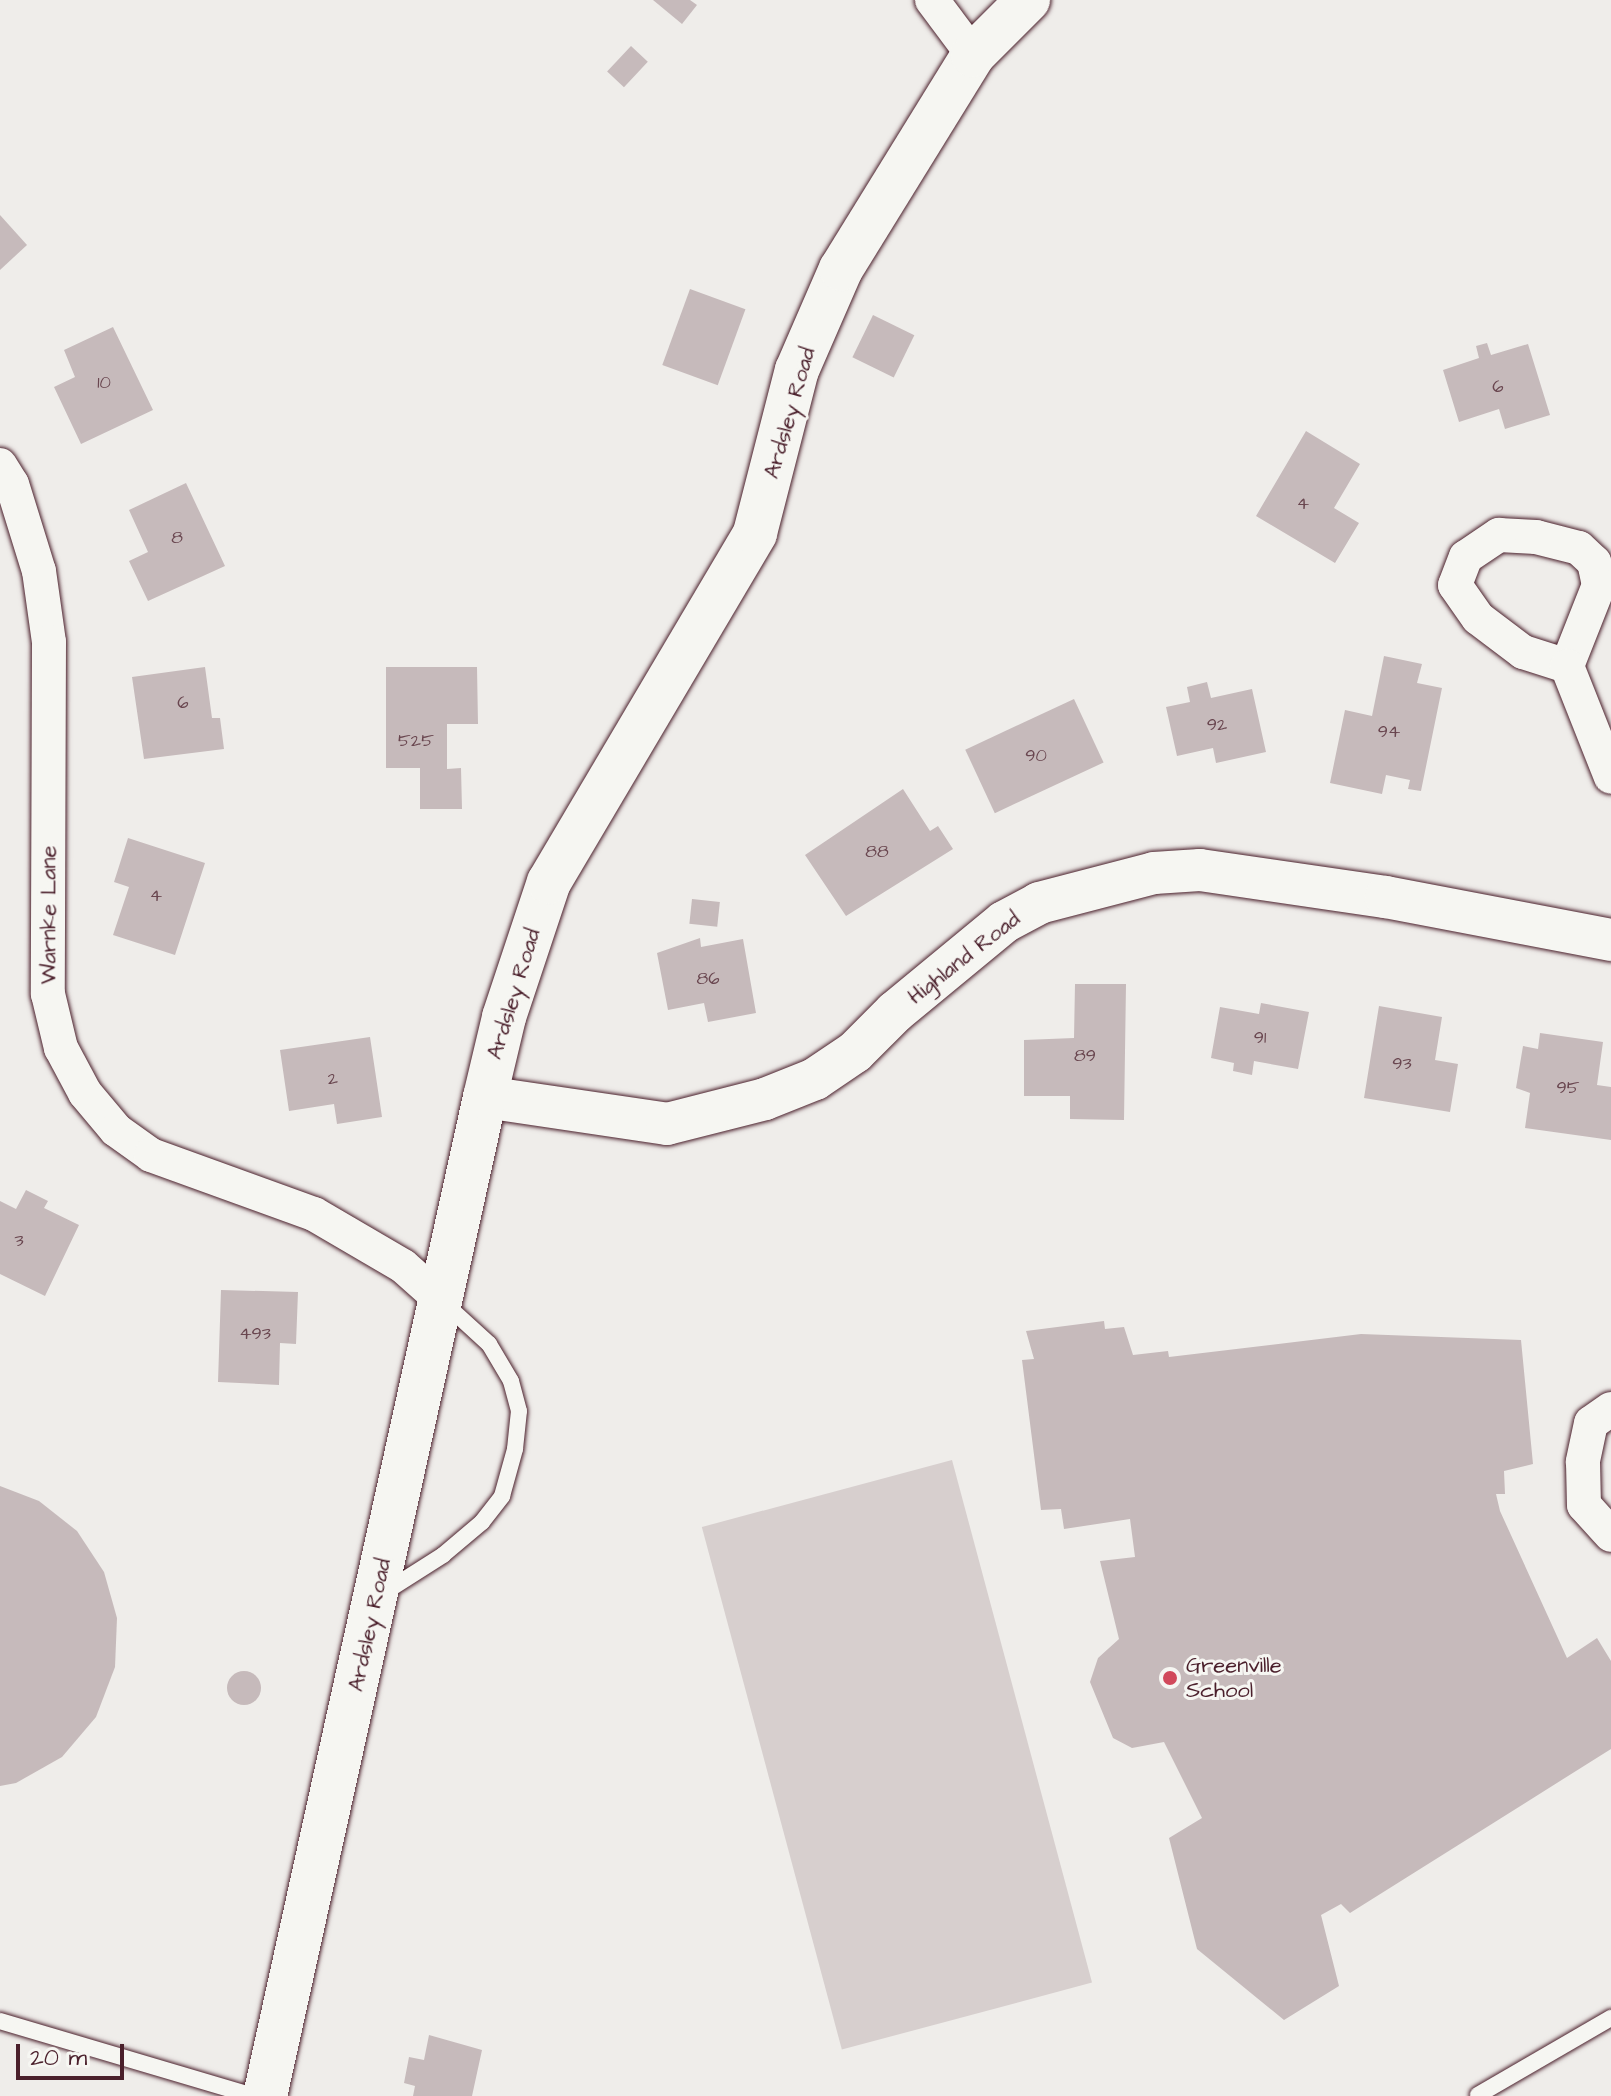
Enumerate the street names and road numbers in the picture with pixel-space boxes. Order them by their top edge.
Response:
street label: Ardsley Road [759,344,821,482]
street label: Warnke Lane [36,846,62,984]
street label: Highland Road [903,906,1025,1010]
street label: Ardsley Road [482,925,546,1063]
street label: Ardsley Road [343,1556,397,1694]

